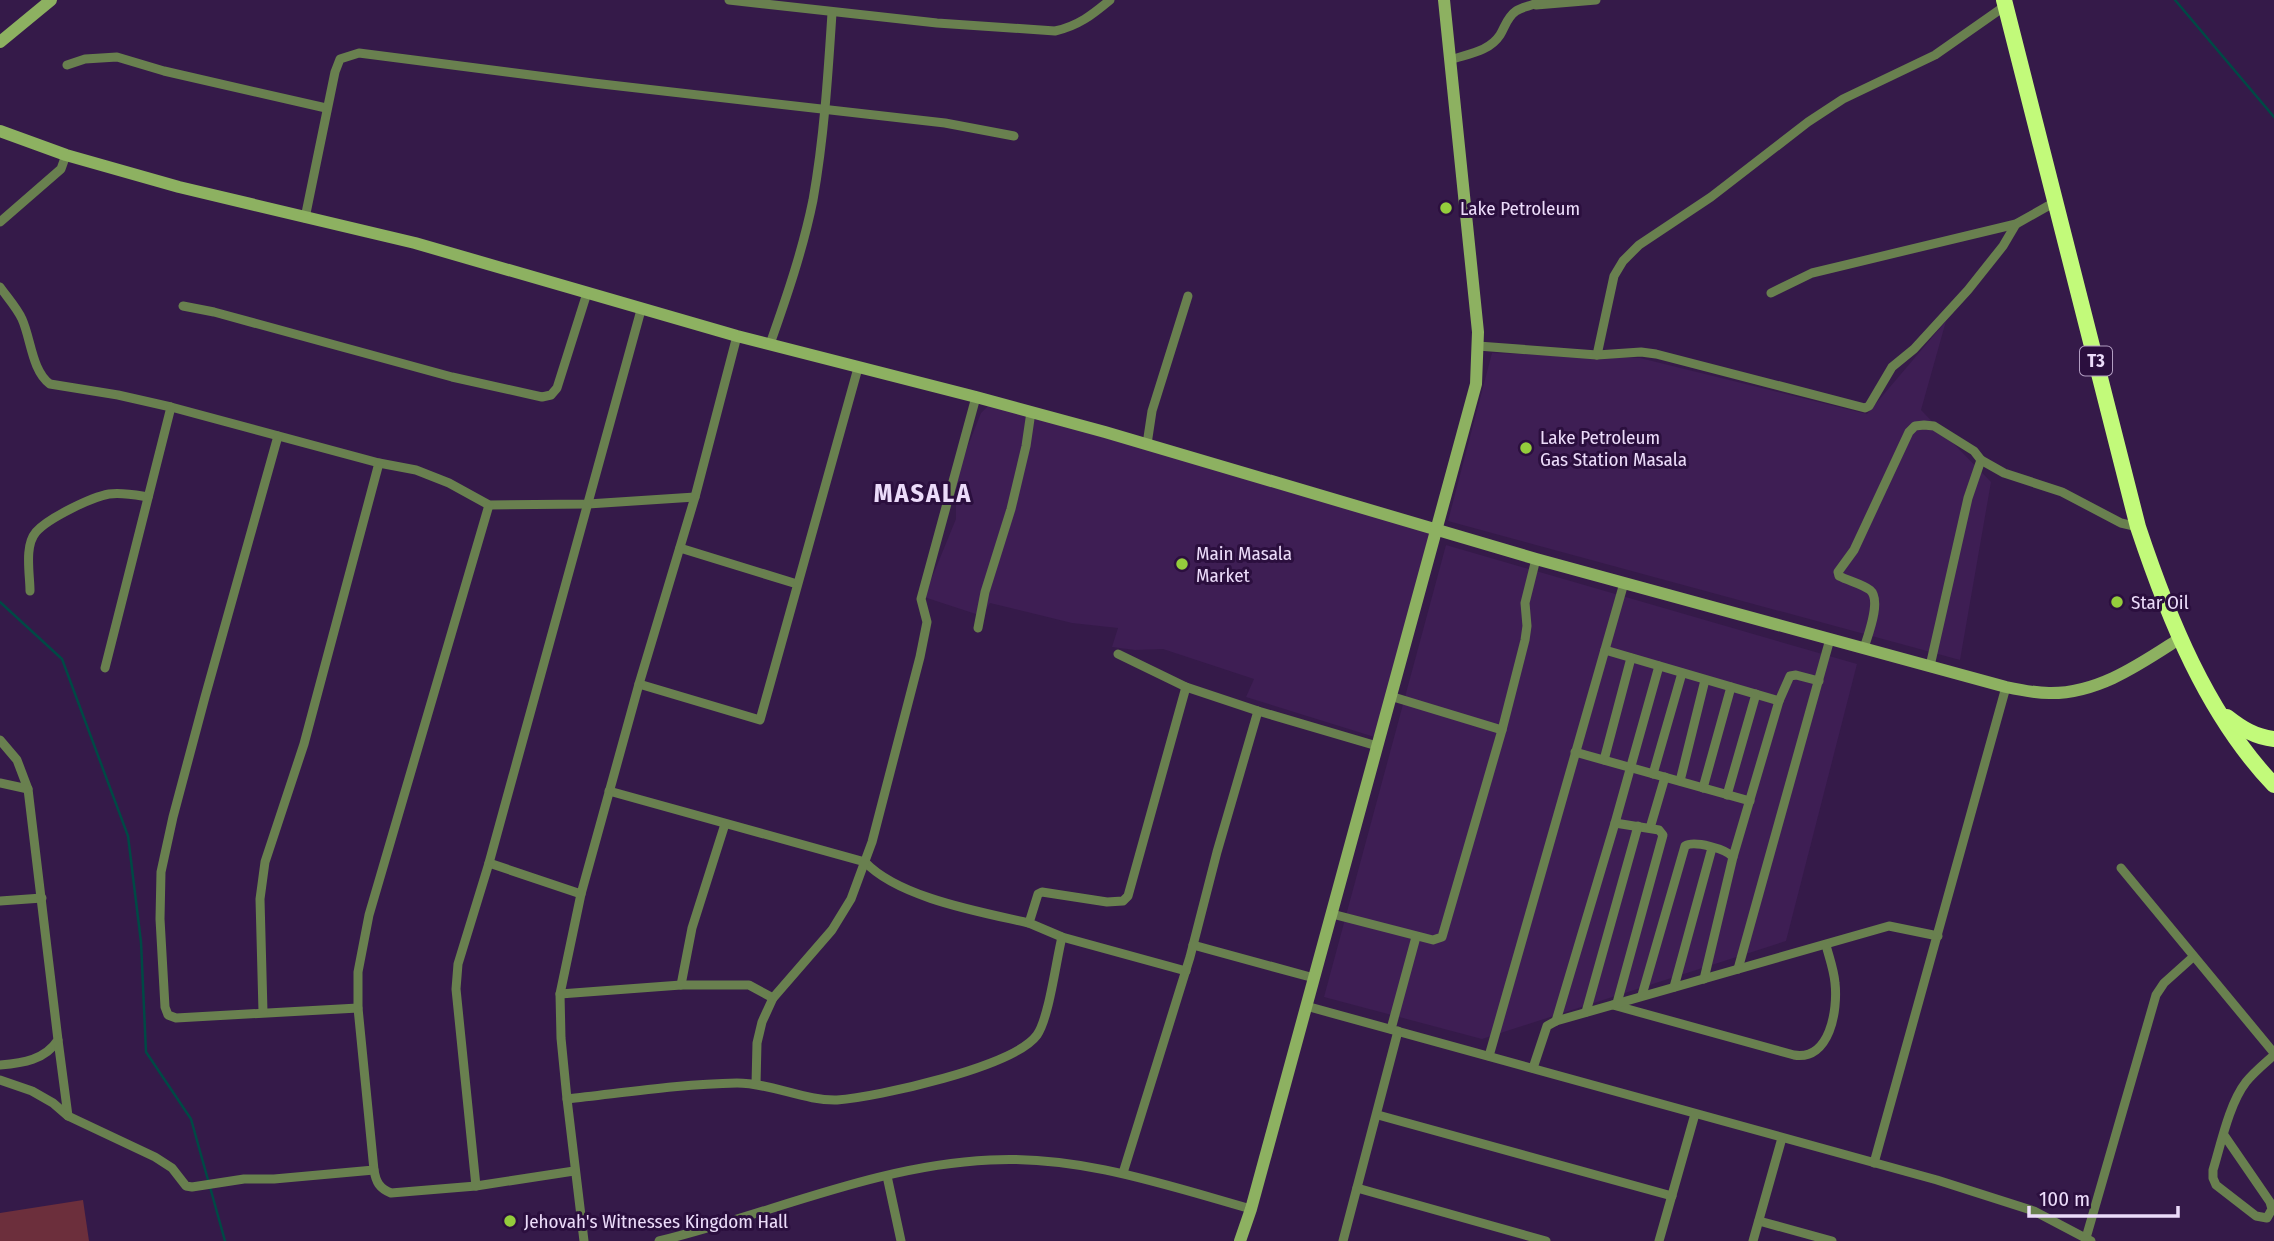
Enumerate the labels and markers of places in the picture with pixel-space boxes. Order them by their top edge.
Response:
place label: Lake Petroleum [1460,197,1580,220]
marker: Lake Petroleum [1438,200,1454,216]
place label: Lake Petroleum Gas Station Masala [1540,426,1687,471]
marker: Lake Petroleum Gas Station Masala [1518,440,1534,456]
place label: Main Masala Market [1196,542,1292,587]
marker: Main Masala Market [1174,556,1190,572]
place label: Star Oil [2131,591,2189,614]
marker: Star Oil [2109,594,2125,610]
place label: Jehovah's Witnesses Kingdom Hall [524,1210,788,1233]
marker: Jehovah's Witnesses Kingdom Hall [502,1213,518,1229]

